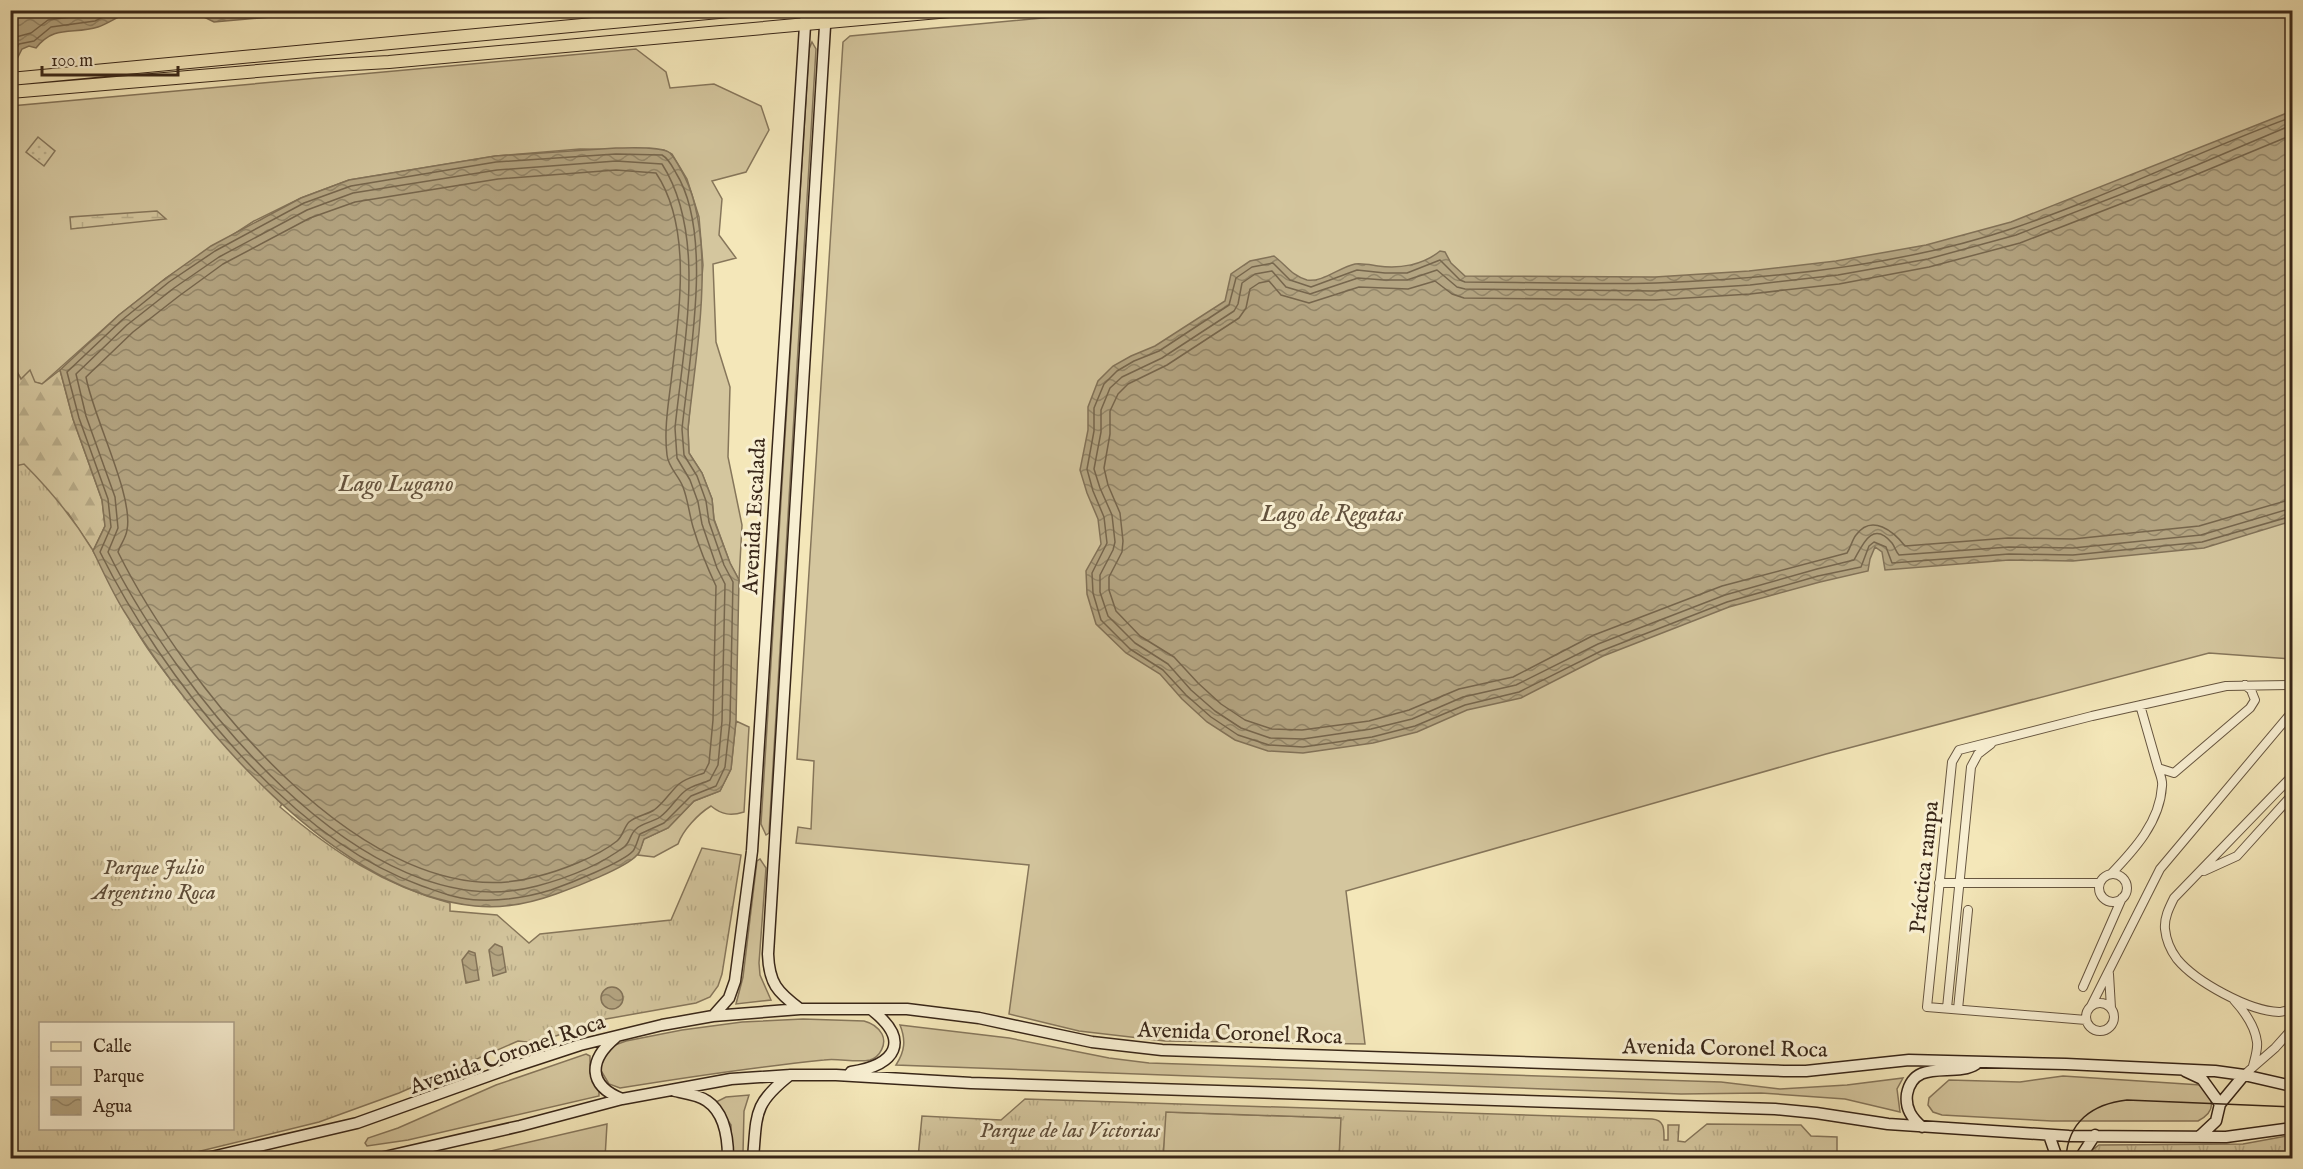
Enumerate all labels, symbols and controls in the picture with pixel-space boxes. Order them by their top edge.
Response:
scale bar [42,39,178,77]
text: 100 m [51,50,93,73]
street label: Avenida Escalada [737,437,773,596]
water label: Lago Lugano [337,469,454,500]
water label: Lago de Regatas [1260,499,1404,530]
street label: Práctica rampa [1904,799,1946,935]
park label: Parque Julio Argentino Roca [90,854,216,907]
street label: Avenida Coronel Roca [405,1008,610,1102]
street label: Avenida Coronel Roca [1136,1016,1343,1052]
legend [39,1022,234,1130]
street label: Avenida Coronel Roca [1621,1033,1828,1065]
text: Calle [93,1036,132,1059]
text: Parque [93,1066,144,1089]
text: Agua [92,1096,132,1119]
park label: Parque de las Victorias [980,1117,1161,1145]

